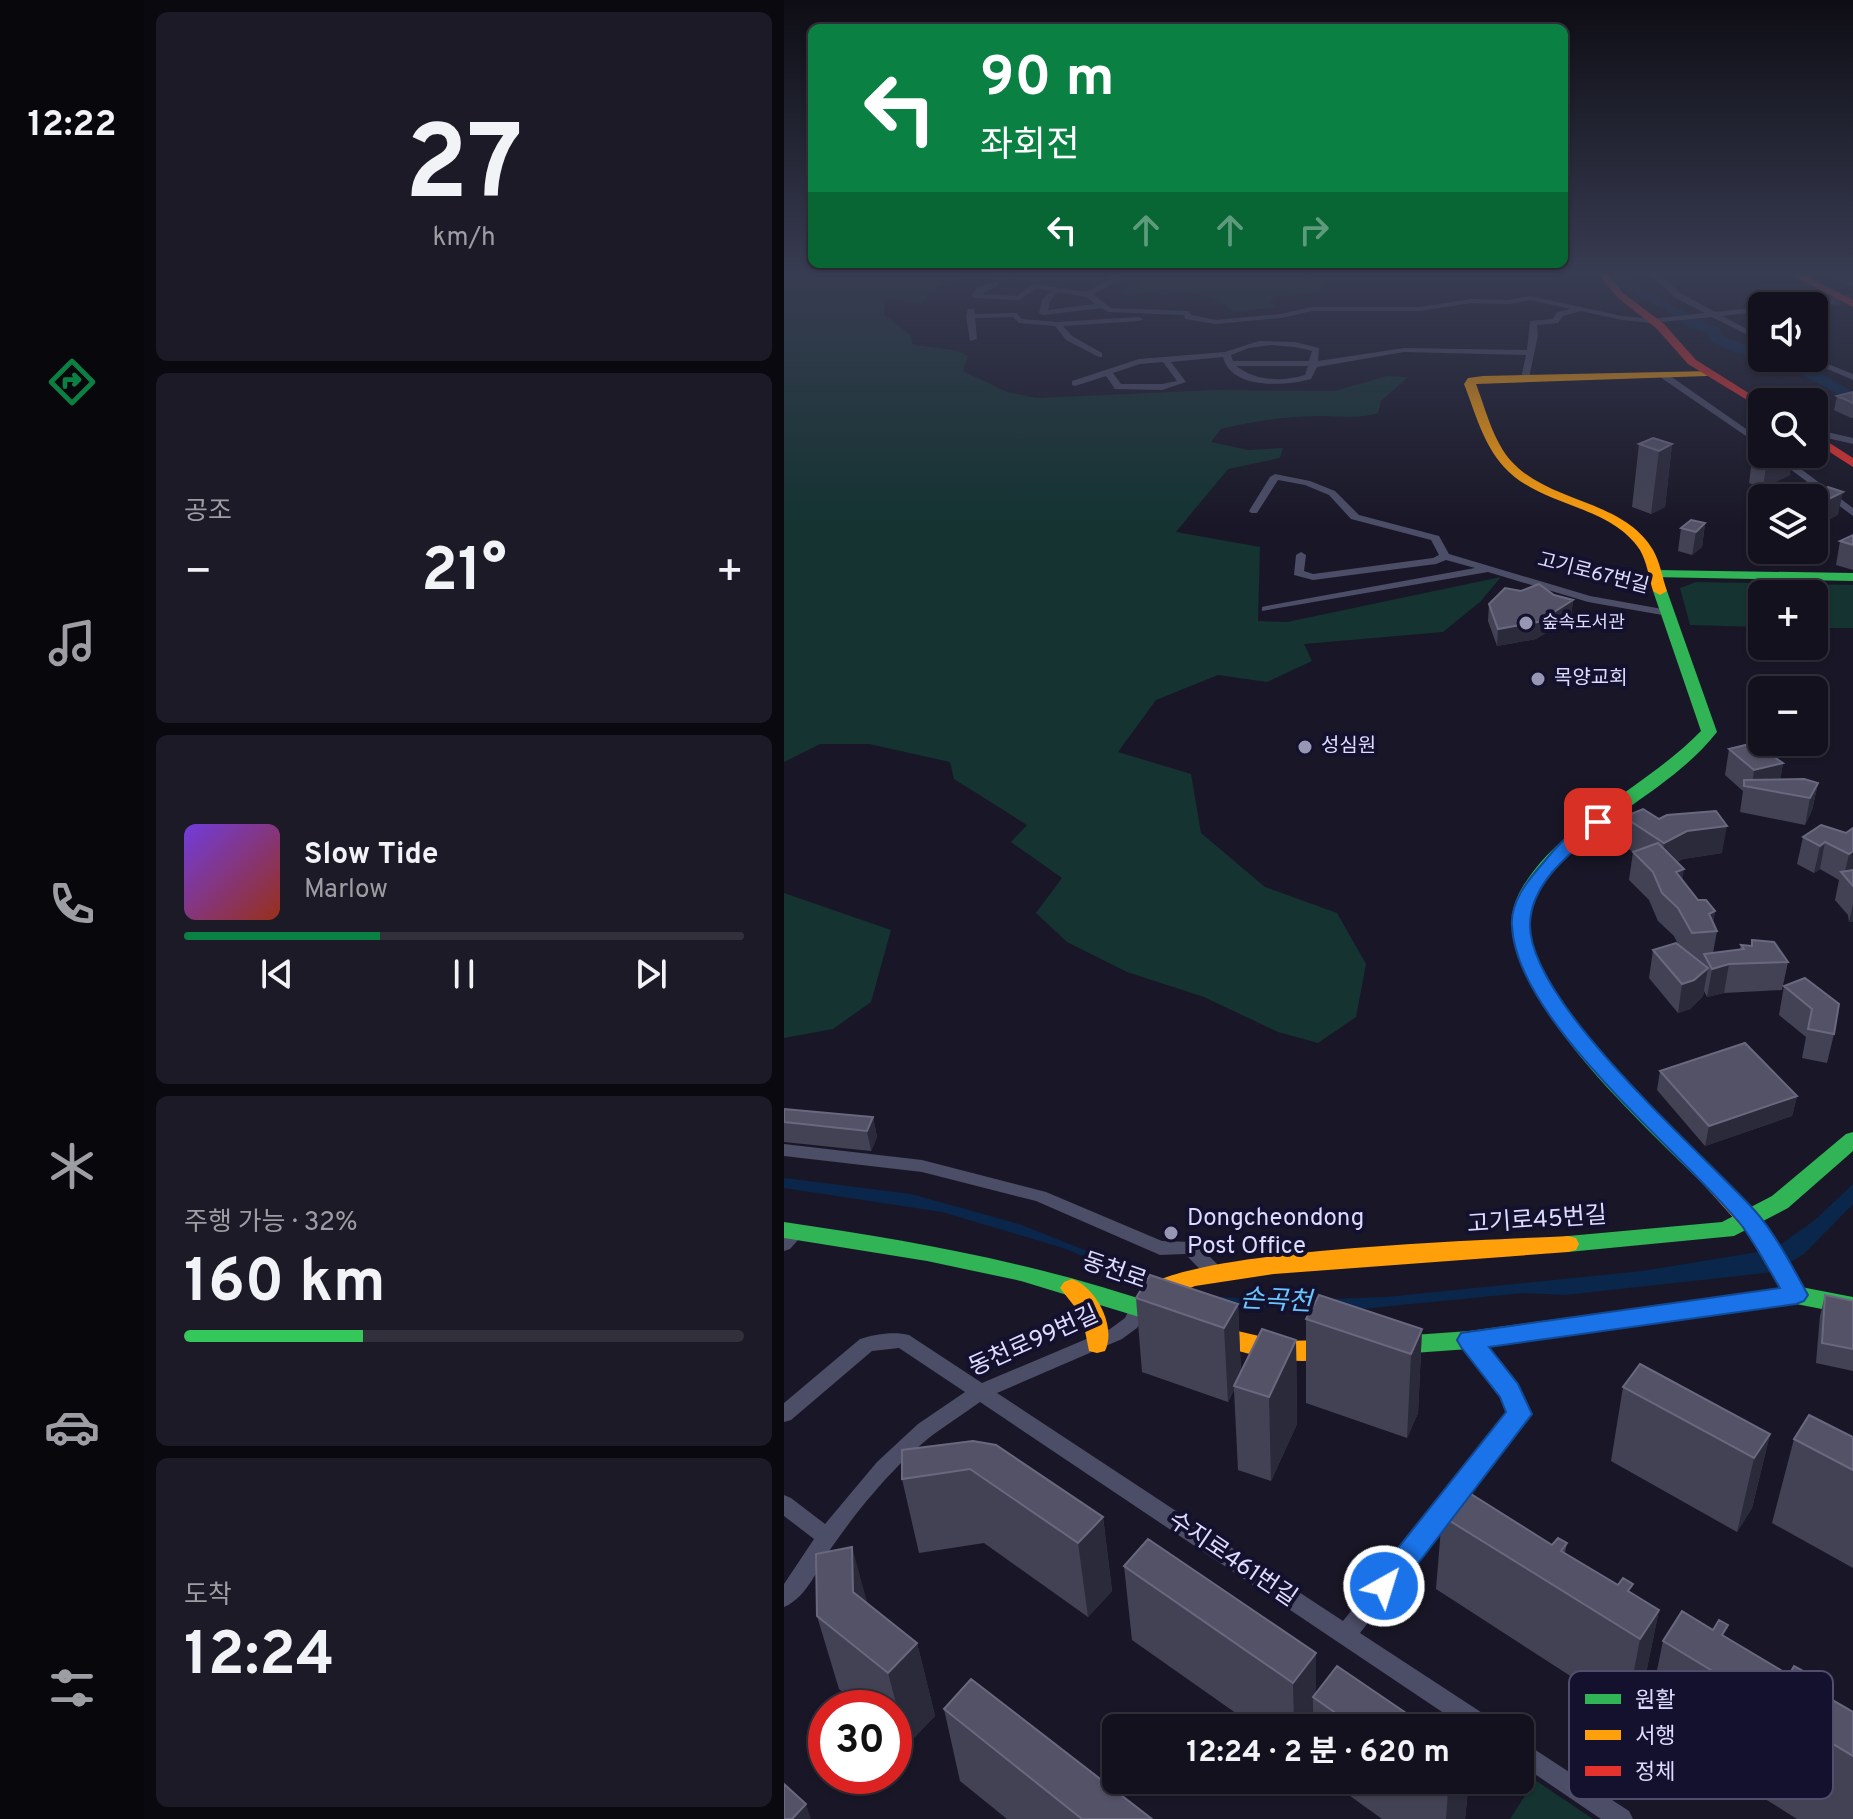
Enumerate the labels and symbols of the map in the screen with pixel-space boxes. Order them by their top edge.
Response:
street label: 고기로67번길 [1535,548,1651,600]
place label: 숲속도서관 [1542,612,1625,635]
marker: 숲속도서관 [1517,614,1535,632]
place label: 목양교회 [1554,666,1628,692]
marker: 목양교회 [1529,670,1547,688]
place label: 성심원 [1321,734,1376,760]
marker: 성심원 [1296,738,1314,756]
pin [1564,788,1632,856]
street label: 고기로45번길 [1466,1201,1608,1241]
place label: Dongcheondong Post Office [1187,1204,1364,1262]
marker: Dongcheondong Post Office [1162,1224,1180,1242]
street label: 동천로 [1078,1247,1150,1297]
water label: 손곡천 [1239,1284,1316,1321]
street label: 동천로99번길 [964,1300,1104,1384]
street label: 수지로461번길 [1162,1506,1302,1614]
position arrow [1342,1544,1426,1628]
legend [1569,1671,1833,1799]
text: 원활 [1635,1688,1675,1715]
speed limit sign: 30 [808,1690,912,1794]
text: 서행 [1635,1724,1675,1751]
text: 정체 [1635,1760,1675,1787]

